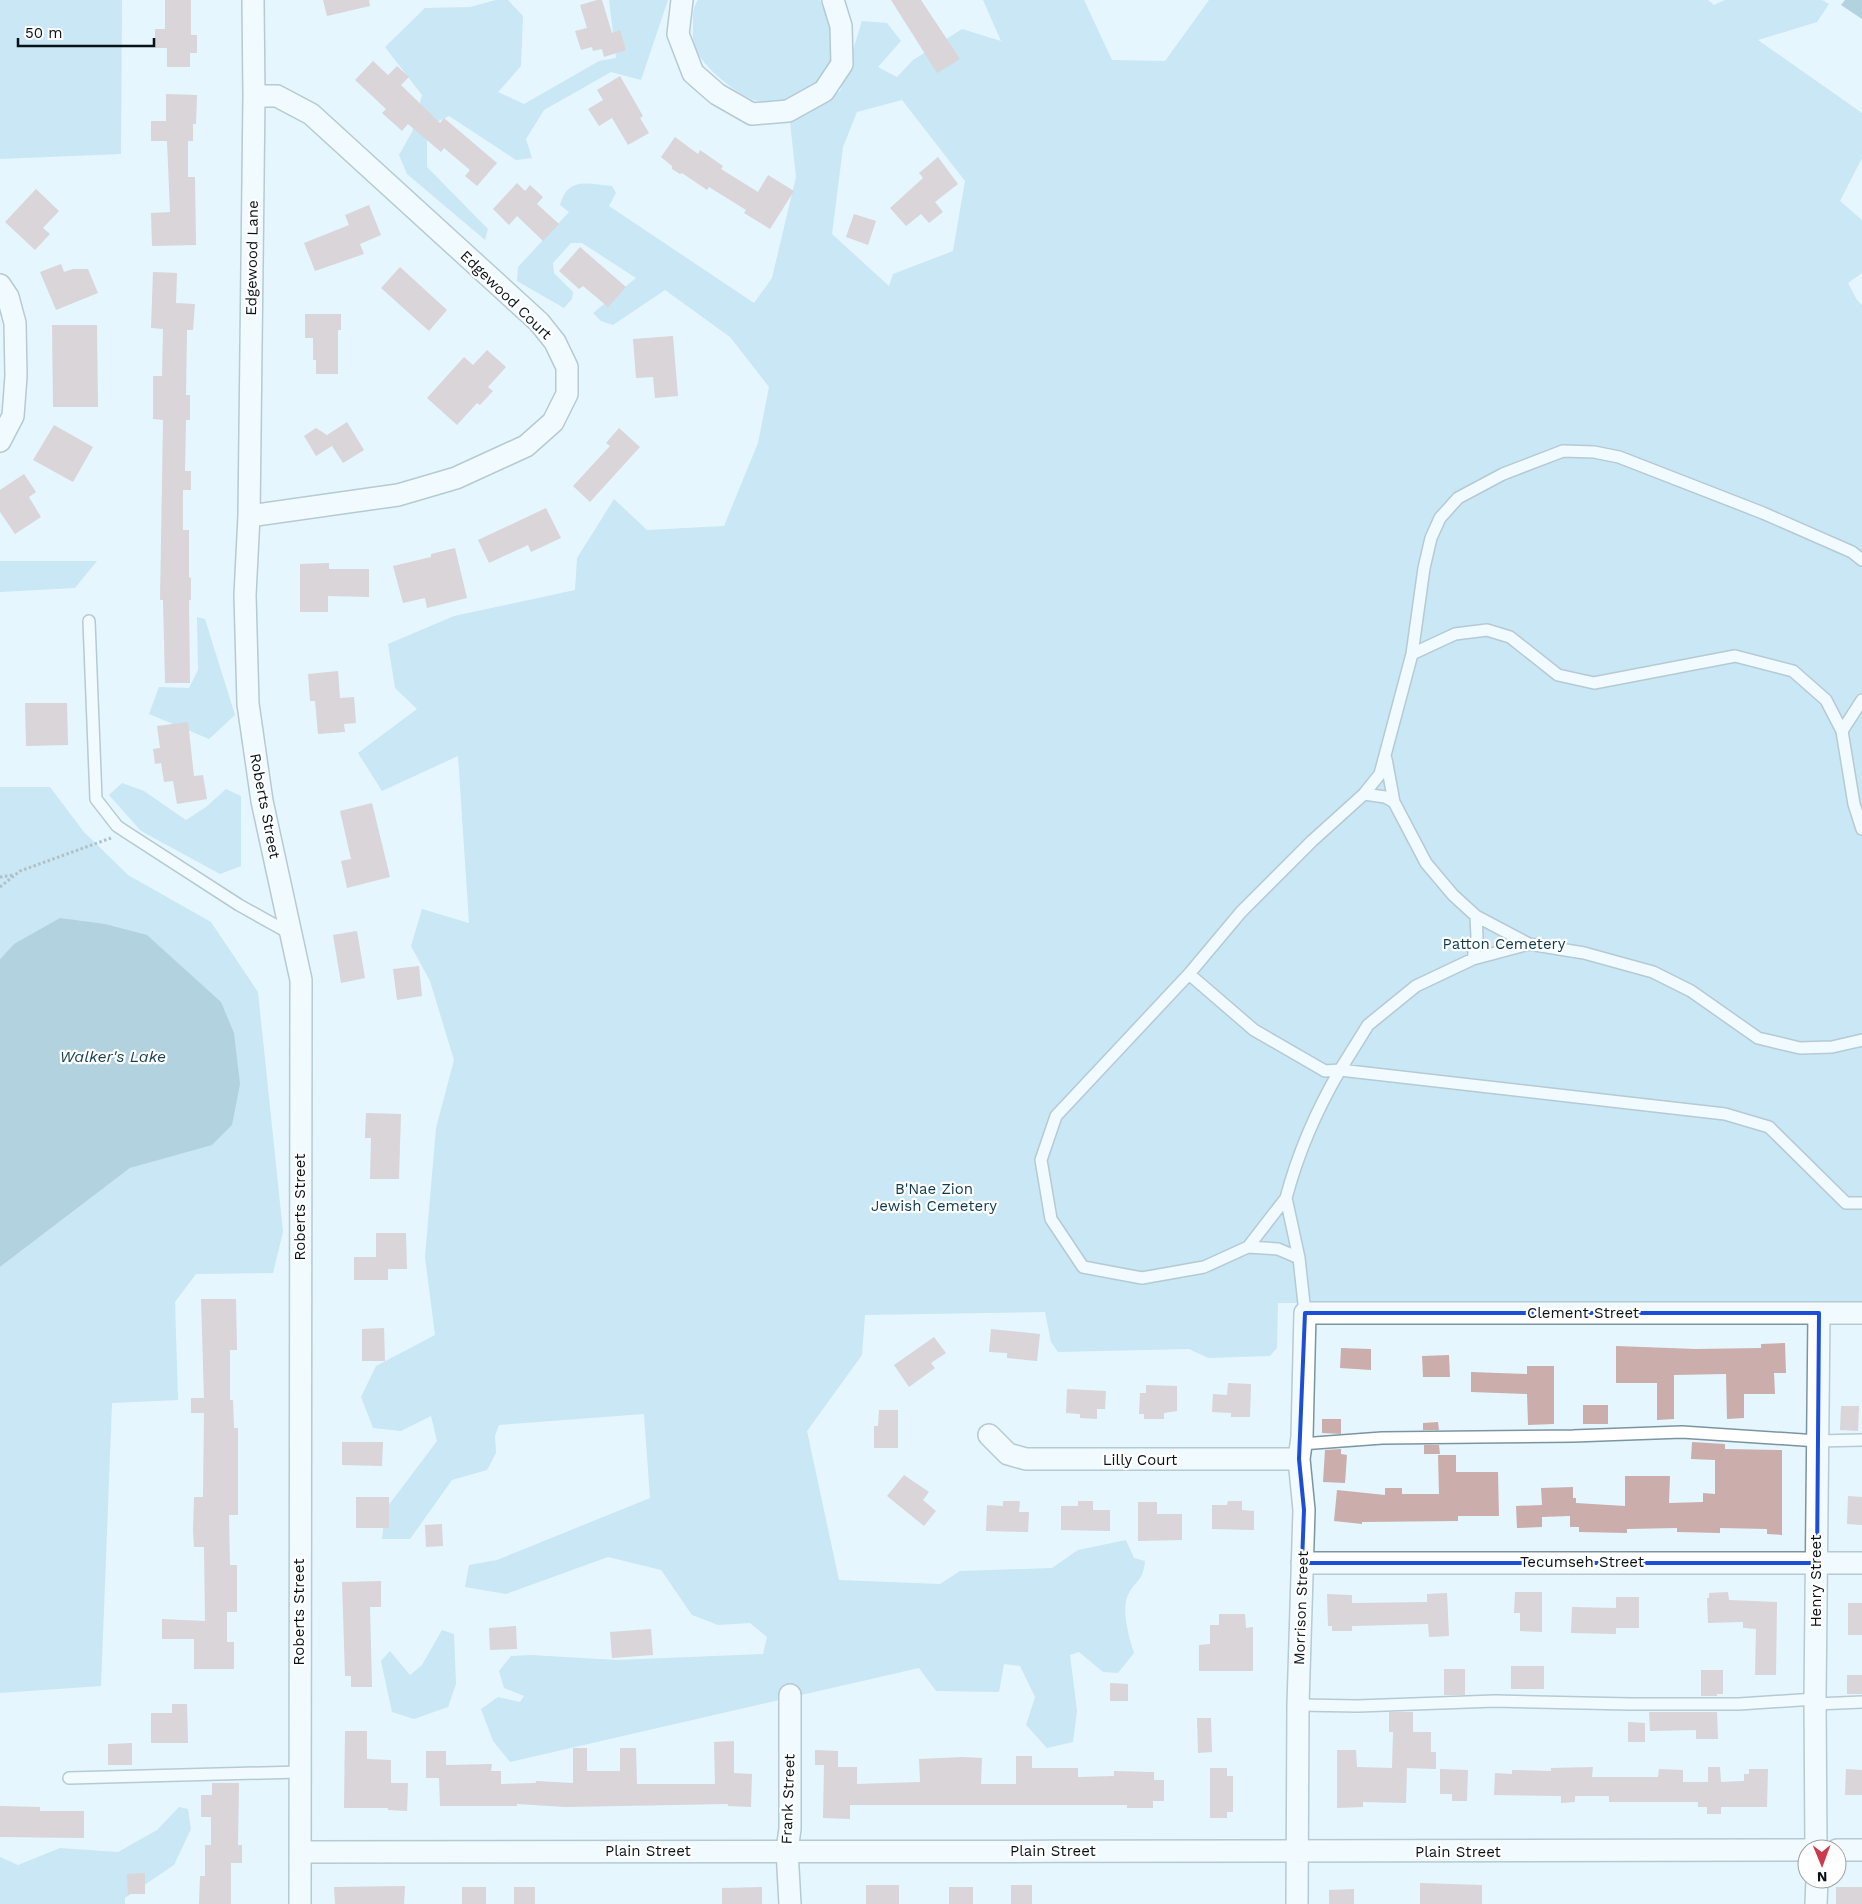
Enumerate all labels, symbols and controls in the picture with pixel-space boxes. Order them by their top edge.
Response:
scale bar [18,15,154,47]
text: 50 m [25,24,62,42]
street label: Edgewood Lane [242,200,262,316]
street label: Edgewood Court [456,247,556,344]
street label: Roberts Street [246,752,284,861]
park label: Patton Cemetery [1443,935,1566,953]
water label: Walker's Lake [60,1047,166,1066]
street label: Roberts Street [291,1153,309,1260]
park label: B'Nae Zion Jewish Cemetery [871,1180,997,1215]
street label: Clement Street [1527,1304,1640,1322]
street label: Lilly Court [1103,1451,1178,1469]
street label: Henry Street [1807,1534,1825,1627]
street label: Morrison Street [1290,1550,1312,1665]
street label: Tecumseh Street [1520,1553,1645,1571]
street label: Roberts Street [290,1558,308,1665]
street label: Frank Street [777,1753,799,1845]
north arrow [1797,1839,1847,1889]
street label: Plain Street [605,1842,692,1860]
street label: Plain Street [1010,1842,1097,1860]
street label: Plain Street [1415,1843,1502,1861]
text: N [1817,1869,1828,1885]

